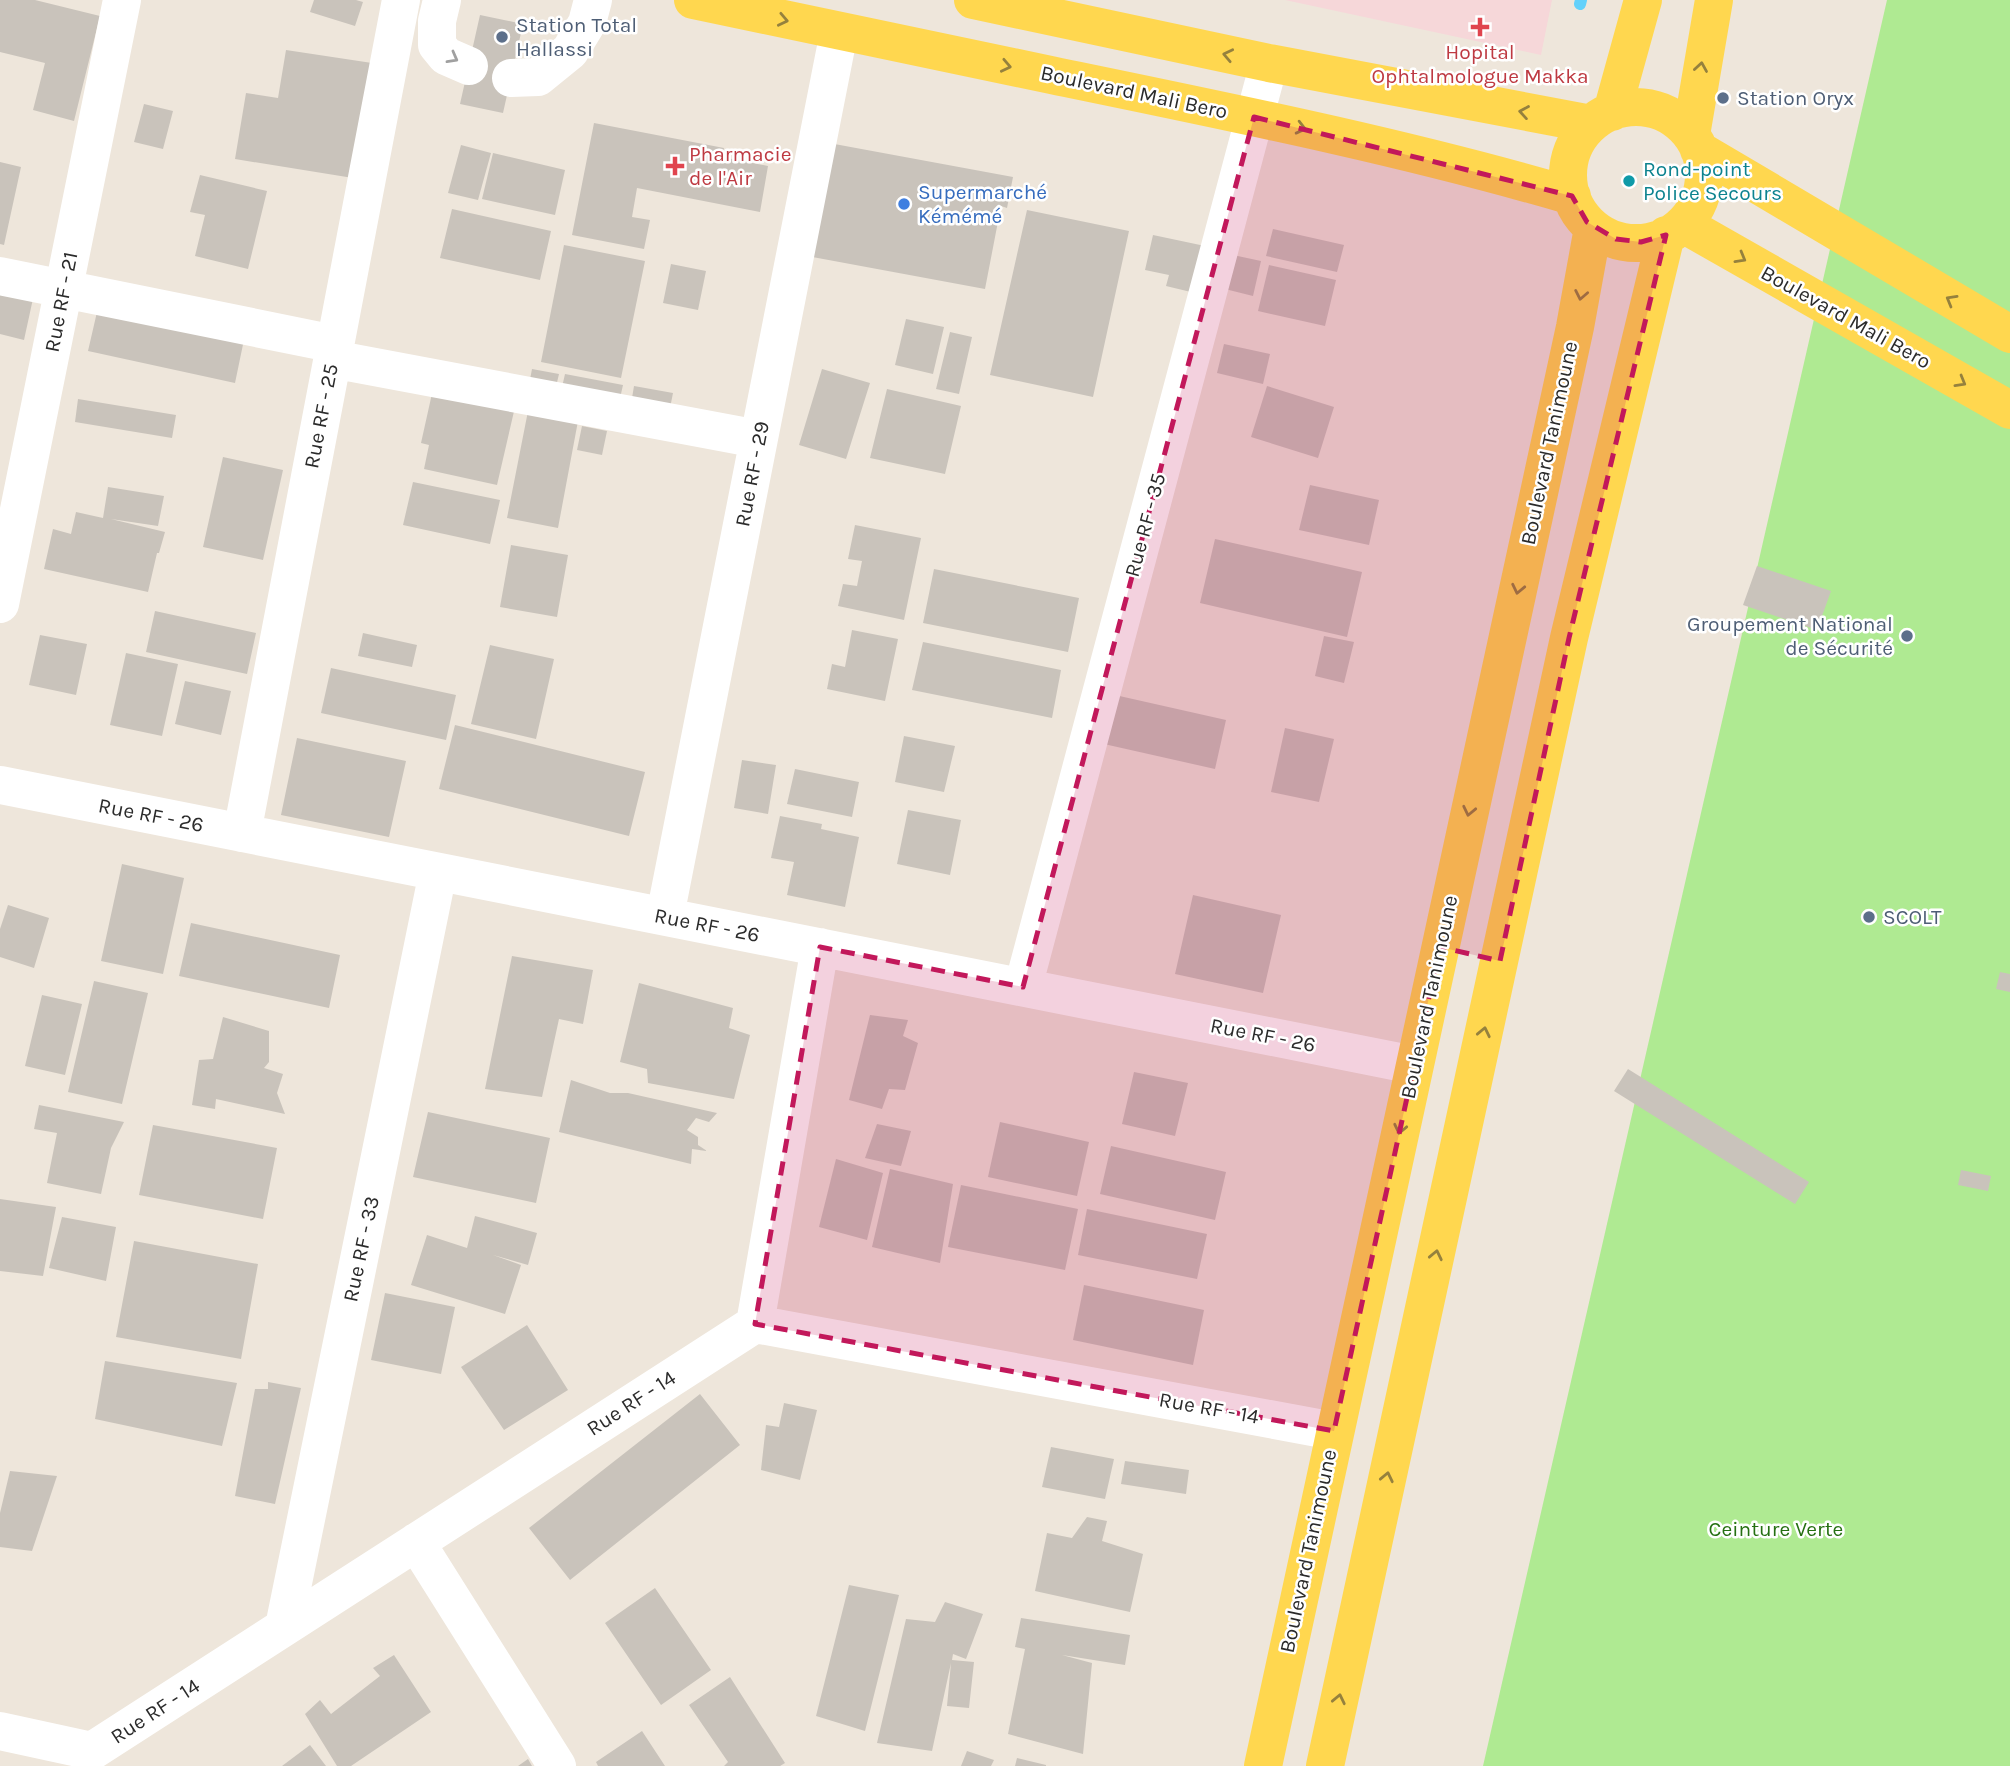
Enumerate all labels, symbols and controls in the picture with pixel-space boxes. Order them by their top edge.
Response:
one-way arrow [777,11,789,26]
place label: Station Total Hallassi [516,13,637,61]
marker: Hopital Ophtalmologue Makka [1470,17,1490,37]
marker: Station Total Hallassi [494,29,510,45]
place label: Hopital Ophtalmologue Makka [1371,40,1589,88]
one-way arrow [1222,48,1234,63]
one-way arrow [446,49,459,63]
one-way arrow [1000,58,1012,73]
street label: Boulevard Mali Bero [1038,60,1230,124]
one-way arrow [1693,61,1708,73]
place label: Station Oryx [1737,86,1854,110]
marker: Station Oryx [1715,90,1731,106]
one-way arrow [1518,105,1530,120]
one-way arrow [1295,120,1307,134]
place label: Pharmacie de l'Air [689,142,792,190]
place label: Rond-point Police Secours [1643,157,1782,205]
marker: Pharmacie de l'Air [667,158,683,174]
marker: Rond-point Police Secours [1621,173,1637,189]
place label: Supermarché Kémémé [918,180,1047,228]
marker: Supermarché Kémémé [896,196,912,212]
street label: Rue RF - 21 [40,250,82,354]
one-way arrow [1734,250,1747,263]
street label: Boulevard Mali Bero [1757,260,1935,374]
one-way arrow [1574,289,1589,301]
one-way arrow [1946,295,1959,308]
street label: Boulevard Tanimoune [1516,339,1582,547]
street label: Rue RF - 25 [299,361,343,471]
one-way arrow [1953,374,1966,387]
street label: Rue RF - 29 [730,419,774,529]
street label: Rue RF - 35 [1120,470,1170,580]
one-way arrow [1511,583,1526,595]
place label: Groupement National de Sécurité [1687,612,1893,660]
marker: Groupement National de Sécurité [1899,628,1915,644]
street label: Rue RF - 26 [96,793,206,837]
one-way arrow [1463,805,1478,817]
street label: Boulevard Tanimoune [1396,893,1462,1101]
street label: Rue RF - 26 [652,903,762,947]
place label: SCOLT [1883,905,1942,929]
marker: SCOLT [1861,909,1877,925]
street label: Rue RF - 26 [1208,1013,1318,1057]
one-way arrow [1476,1026,1491,1038]
one-way arrow [1394,1123,1408,1135]
street label: Rue RF - 33 [338,1194,384,1304]
one-way arrow [1427,1249,1442,1261]
street label: Rue RF - 14 [582,1365,680,1441]
street label: Rue RF - 14 [1157,1387,1261,1429]
street label: Boulevard Tanimoune [1275,1447,1341,1655]
one-way arrow [1379,1471,1394,1483]
park label: Ceinture Verte [1709,1517,1843,1541]
street label: Rue RF - 14 [106,1673,204,1749]
one-way arrow [1331,1693,1346,1705]

